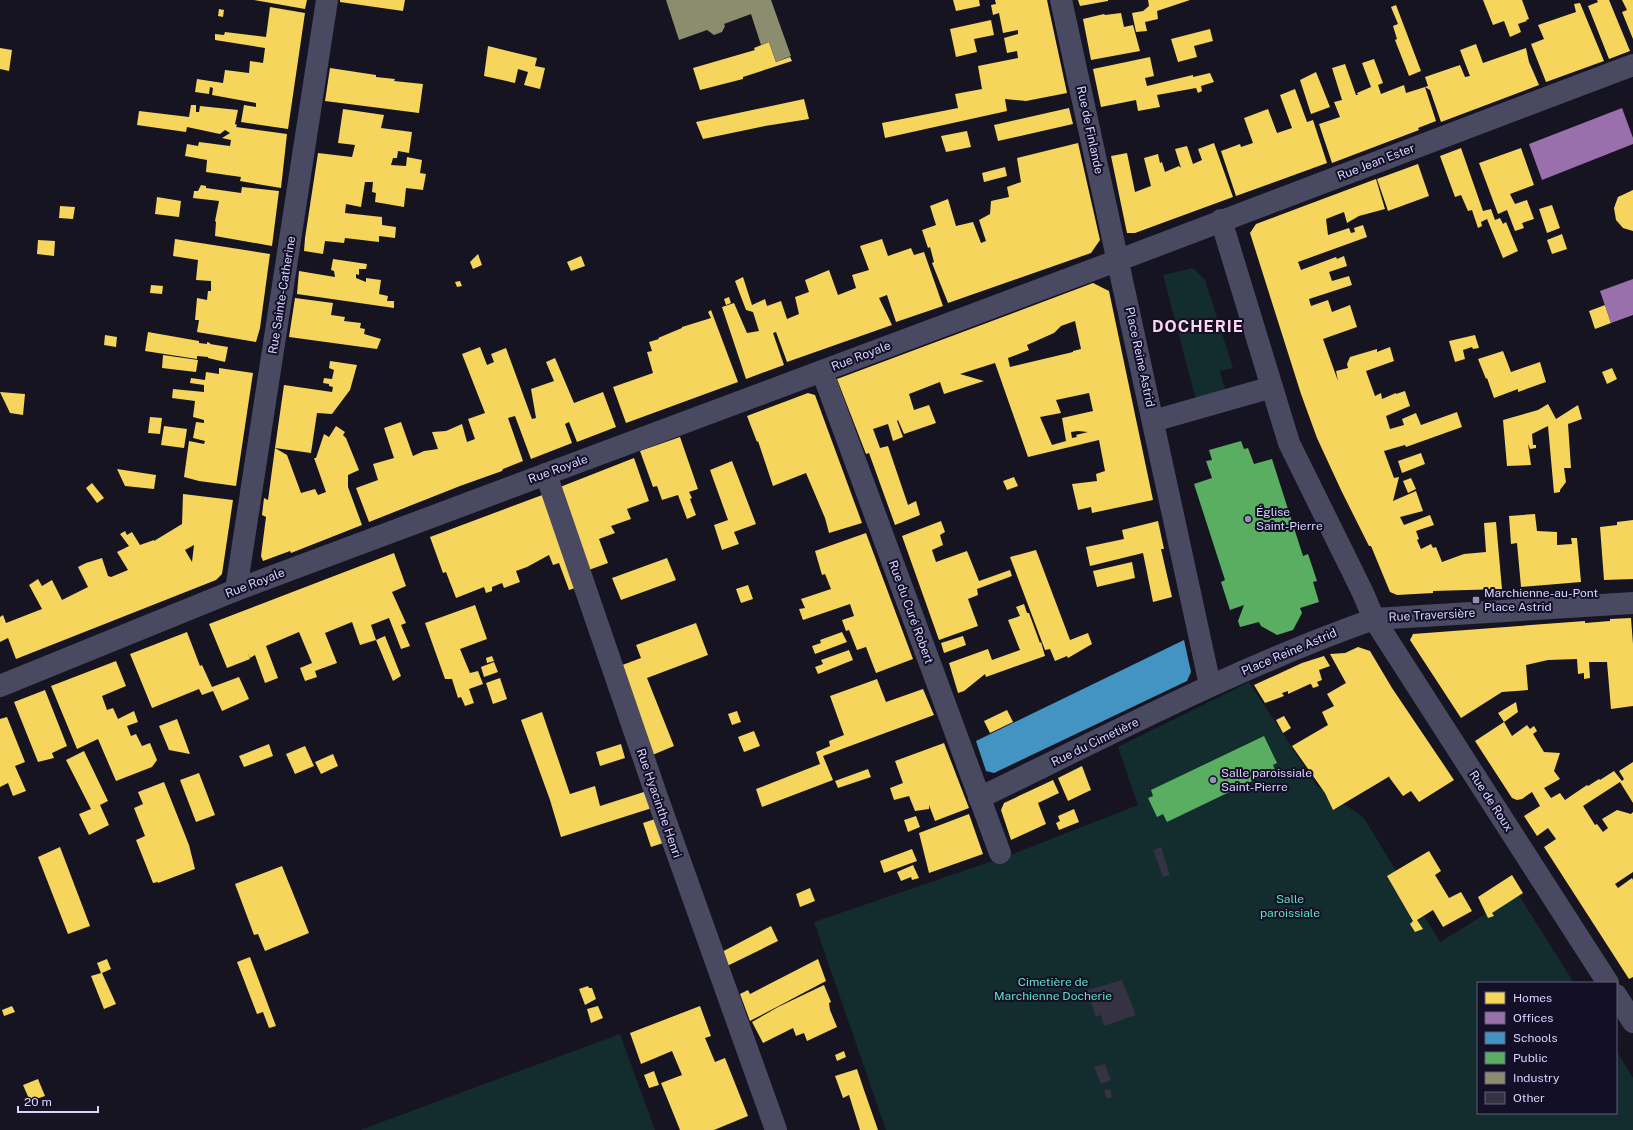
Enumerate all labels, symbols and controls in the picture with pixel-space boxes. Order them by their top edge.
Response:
street label: Rue de Finlande [1074,85,1106,175]
street label: Rue Jean Ester [1335,141,1417,183]
street label: Rue Sainte-Catherine [266,235,298,355]
street label: Place Reine Astrid [1123,306,1157,408]
district label: DOCHERIE [1152,317,1244,336]
street label: Rue Royale [829,338,893,374]
street label: Rue Royale [526,452,590,486]
place label: Église Saint-Pierre [1256,505,1323,533]
marker: Église Saint-Pierre [1243,514,1253,524]
street label: Rue du Curé Robert [886,558,936,666]
street label: Rue Royale [223,565,287,601]
place label: Marchienne-au-Pont Place Astrid [1484,586,1598,614]
marker: Marchienne-au-Pont Place Astrid [1471,595,1481,605]
street label: Rue Traversière [1388,606,1476,624]
street label: Place Reine Astrid [1239,626,1339,678]
street label: Rue du Cimetière [1049,715,1141,769]
street label: Rue Hyacinthe Henri [634,747,684,859]
place label: Salle paroissiale Saint-Pierre [1221,766,1312,794]
street label: Rue de Roux [1466,768,1516,834]
marker: Salle paroissiale Saint-Pierre [1208,775,1218,785]
park label: Salle paroissiale [1260,892,1320,920]
park label: Cimetière de Marchienne Docherie [994,975,1112,1003]
legend [1477,982,1617,1114]
text: Homes [1513,991,1552,1005]
text: Offices [1513,1011,1553,1025]
text: Schools [1513,1031,1558,1045]
text: Public [1513,1051,1548,1065]
text: Industry [1513,1071,1560,1085]
scale bar [18,1088,98,1114]
text: Other [1513,1091,1545,1105]
text: 20 m [24,1095,52,1109]

